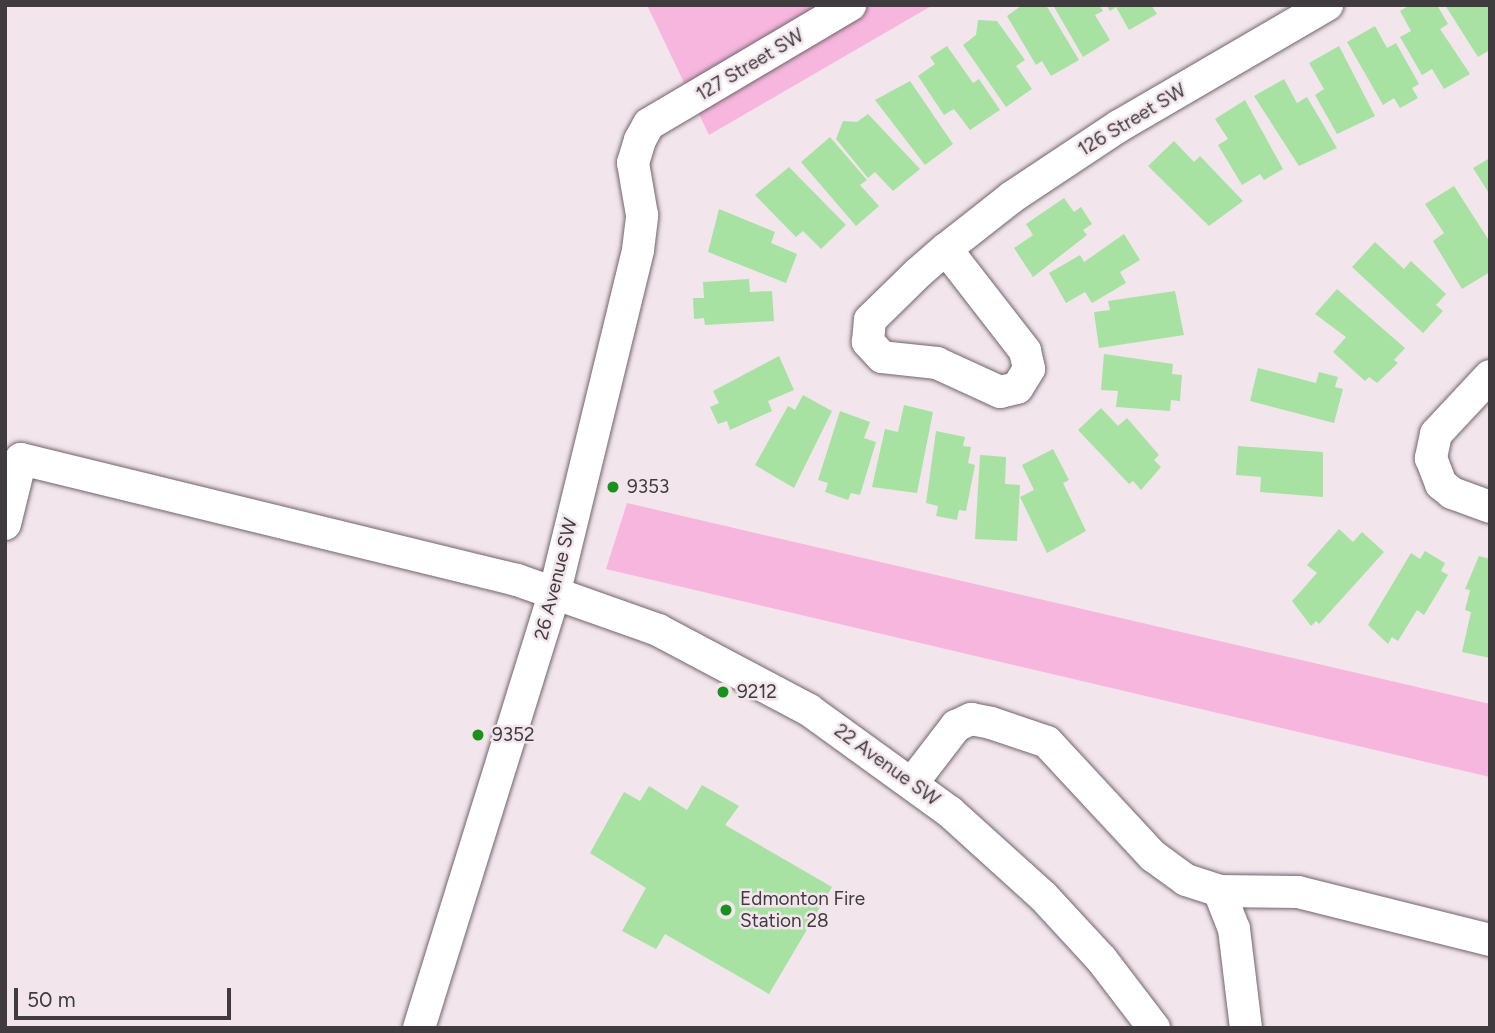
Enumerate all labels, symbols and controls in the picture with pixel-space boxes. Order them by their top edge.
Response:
street label: 127 Street SW [692,24,808,106]
street label: 126 Street SW [1074,79,1190,161]
place label: 9353 [627,476,669,498]
marker: 9353 [605,479,621,495]
street label: 26 Avenue SW [530,516,582,642]
place label: 9212 [737,681,777,703]
marker: 9212 [715,684,731,700]
street label: 22 Avenue SW [830,719,944,811]
place label: 9352 [492,724,535,746]
marker: 9352 [470,727,486,743]
place label: Edmonton Fire Station 28 [740,888,865,932]
marker: Edmonton Fire Station 28 [718,902,734,918]
scale bar [18,974,234,1018]
text: 50 m [27,987,76,1012]

